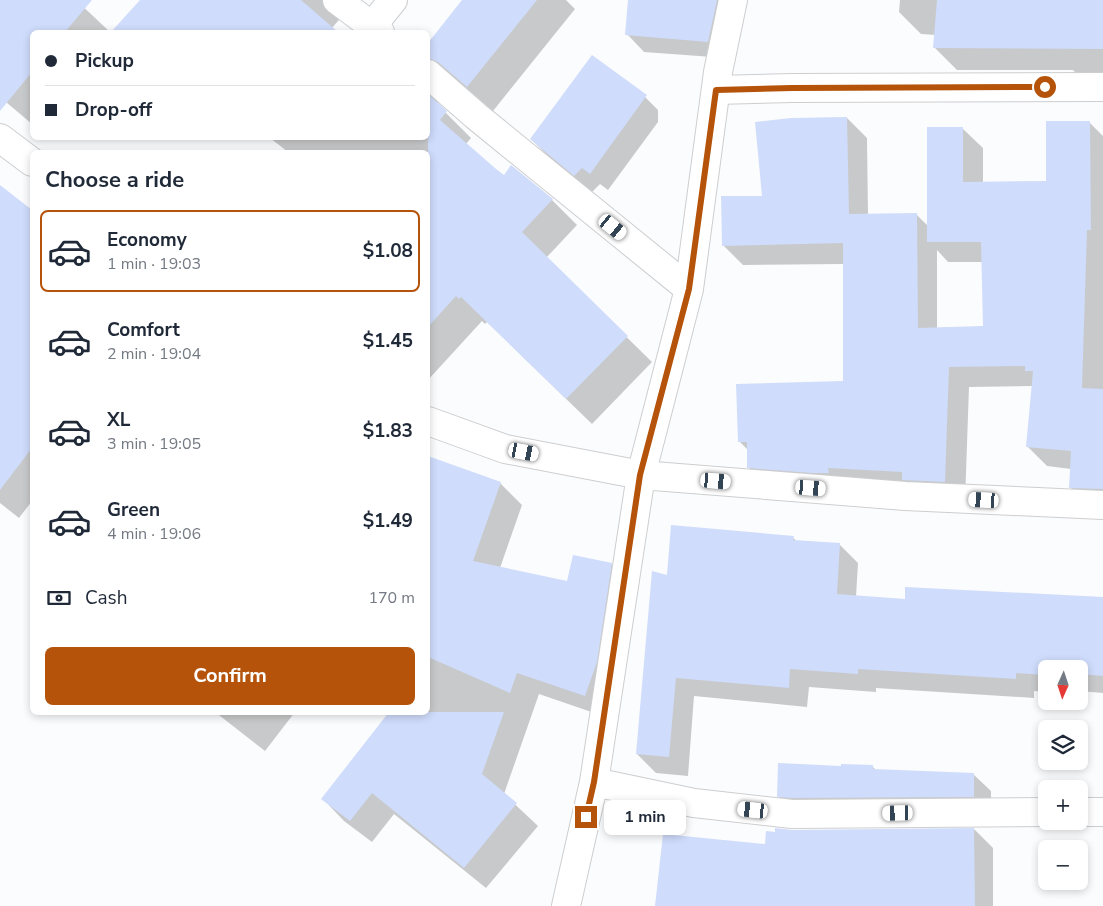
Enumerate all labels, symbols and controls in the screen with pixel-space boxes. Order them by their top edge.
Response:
text: Pickup [75,48,134,74]
route start [1034,76,1056,98]
text: Drop-off [75,97,152,123]
text: Choose a ride [45,165,184,195]
car [596,212,629,242]
text: Economy [107,227,187,253]
icon: car [47,229,92,274]
text: $1.08 [363,238,413,264]
text: 1 min · 19:03 [107,253,201,275]
text: Comfort [107,317,180,343]
icon: car [47,319,92,364]
text: $1.45 [363,328,413,354]
text: 2 min · 19:04 [107,343,201,365]
text: XL [107,407,130,433]
icon: car [47,409,92,454]
text: $1.83 [363,418,413,444]
text: 3 min · 19:05 [107,433,201,455]
car [507,442,540,462]
car [700,472,731,490]
car [795,479,826,497]
car [968,492,999,508]
text: Green [107,497,160,523]
icon: car [47,499,92,544]
text: $1.49 [363,508,413,534]
text: 4 min · 19:06 [107,523,201,545]
icon: cash [45,584,73,612]
text: Cash [85,585,127,611]
text: 170 m [368,587,415,609]
button: Confirm [45,647,415,705]
north arrow [1038,660,1088,710]
map controls [1038,660,1088,890]
button: layers [1038,720,1088,770]
button: + [1038,780,1088,830]
callout: 1 min [604,800,686,834]
car [737,801,768,819]
car [882,805,913,821]
route end [575,806,597,828]
text: 1 min [624,806,666,828]
button: − [1038,840,1088,890]

